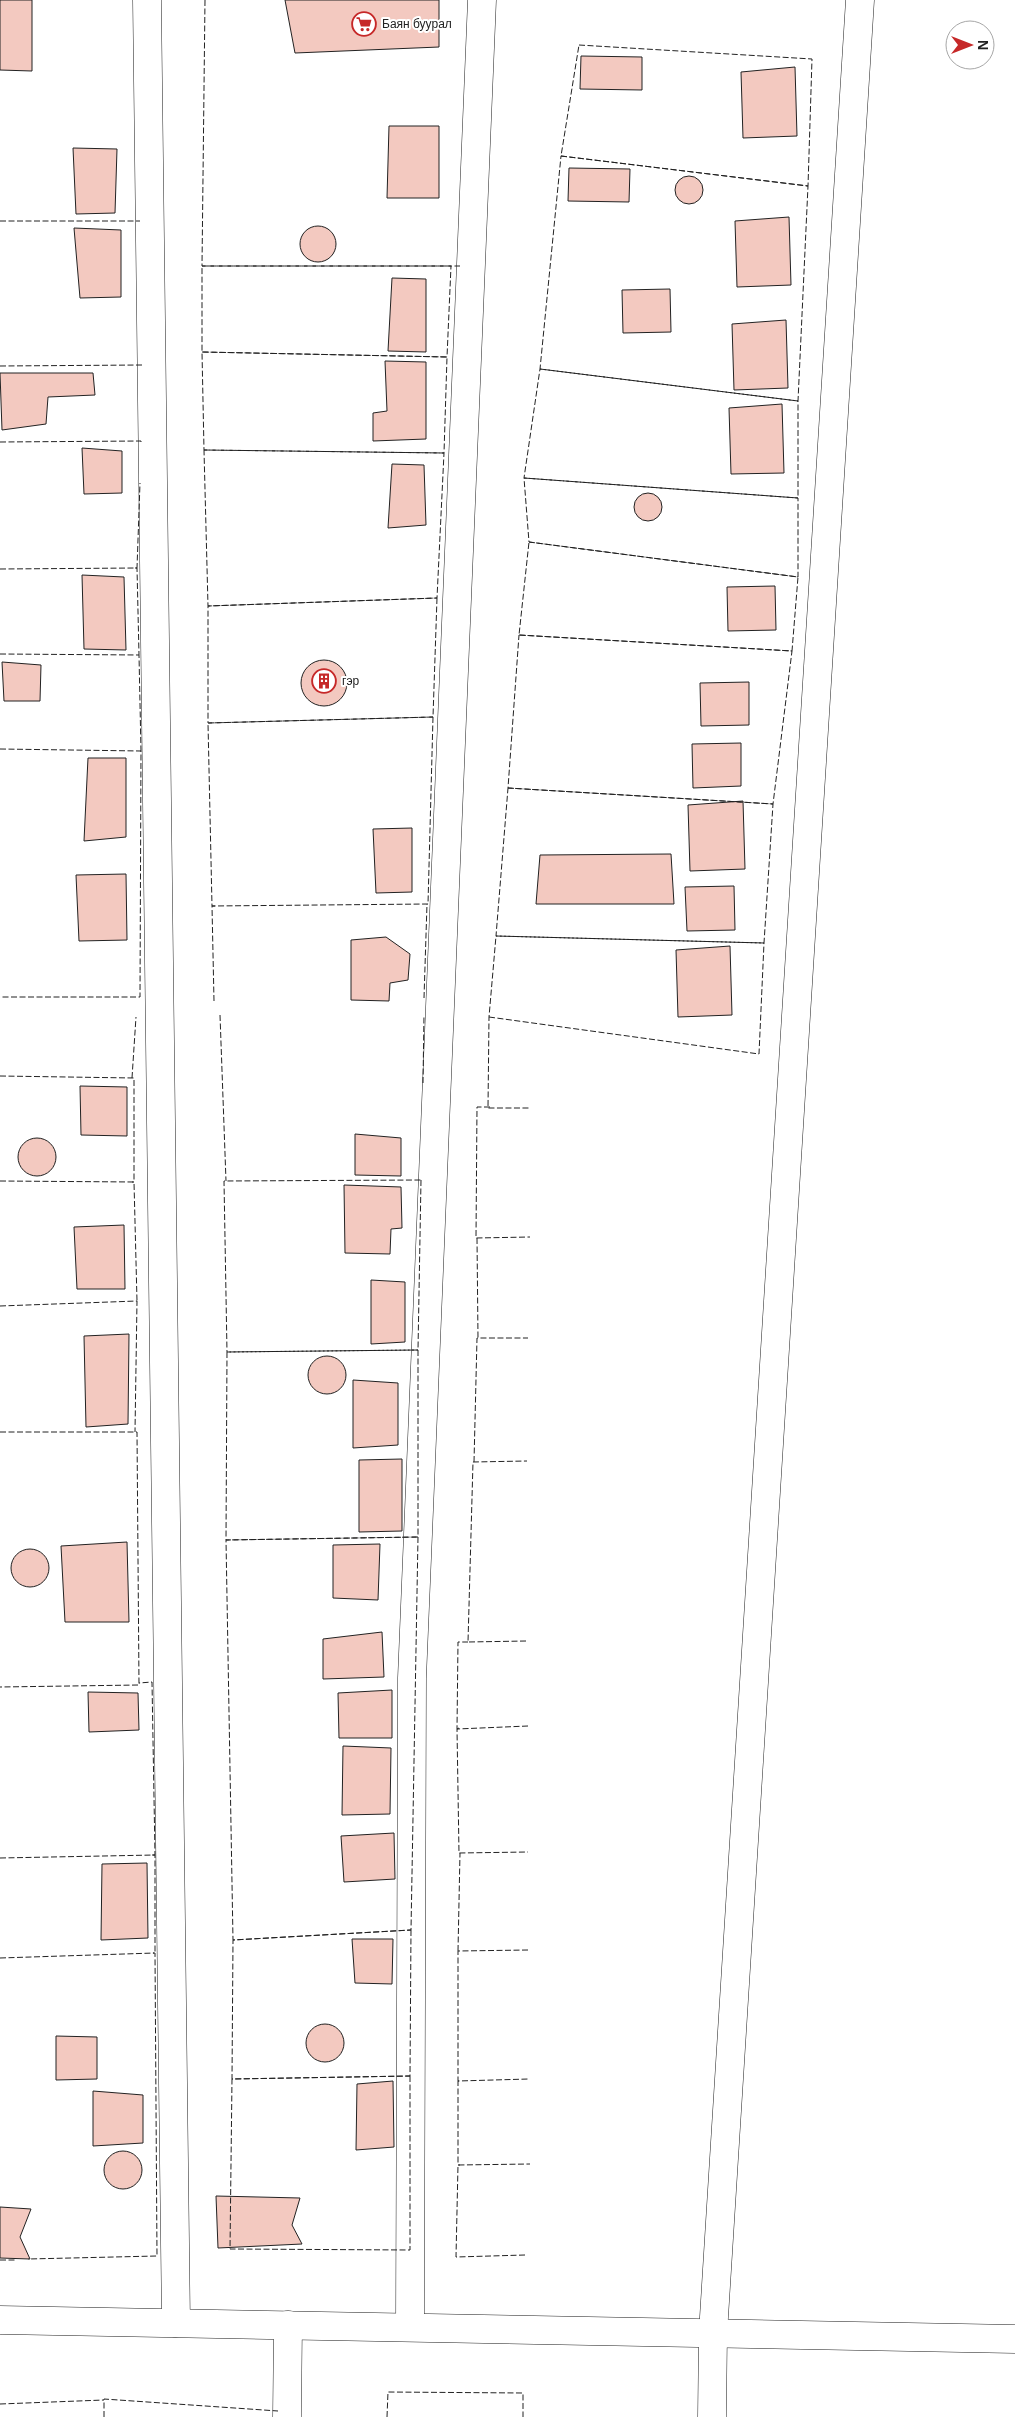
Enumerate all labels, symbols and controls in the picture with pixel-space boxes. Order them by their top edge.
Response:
supermarket icon: Баян буурал [351,11,377,37]
place label: Баян буурал [382,17,452,31]
north arrow [945,20,995,70]
text: N [975,40,991,50]
building icon: гэр [311,668,337,694]
place label: гэр [342,674,360,688]

